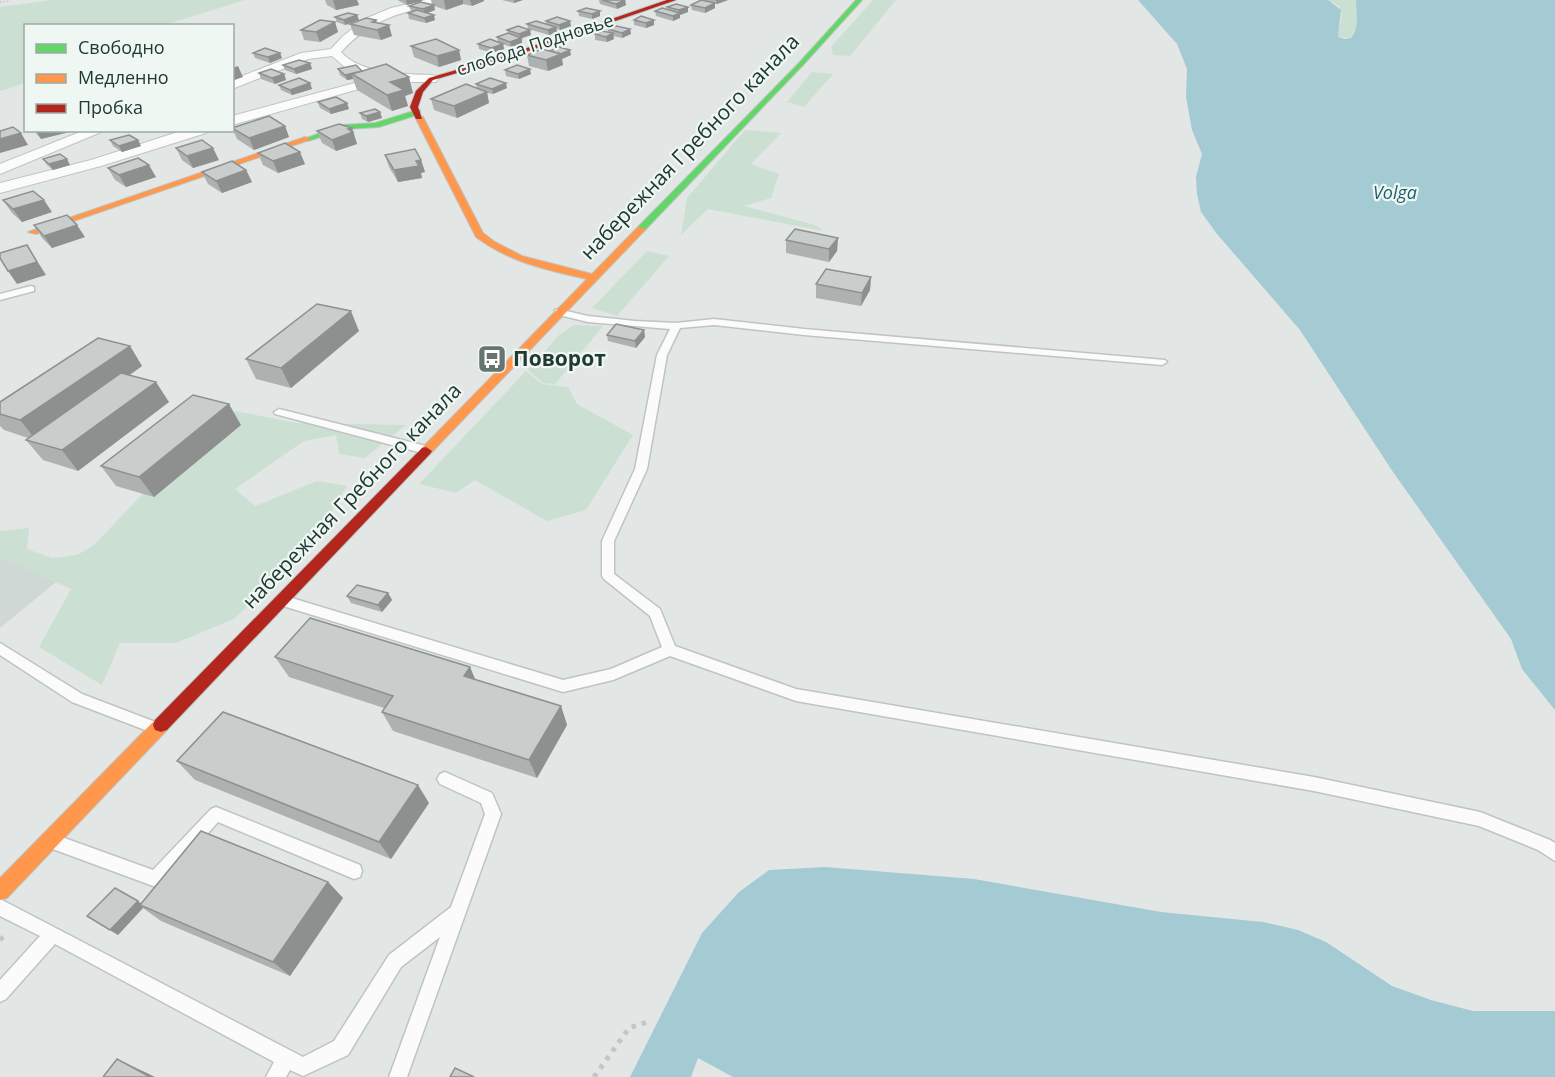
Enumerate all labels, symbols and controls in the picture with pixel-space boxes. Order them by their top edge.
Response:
street label: слобода Подновье [453,7,616,81]
legend [24,24,234,132]
street label: набережная Гребного канала [574,27,805,265]
text: Свободно [78,35,165,59]
text: Медленно [78,65,169,89]
text: Пробка [78,95,143,119]
water label: Volga [1373,180,1417,204]
bus stop icon: Поворот [476,343,508,375]
place label: Поворот [513,344,606,372]
street label: набережная Гребного канала [236,376,467,614]

